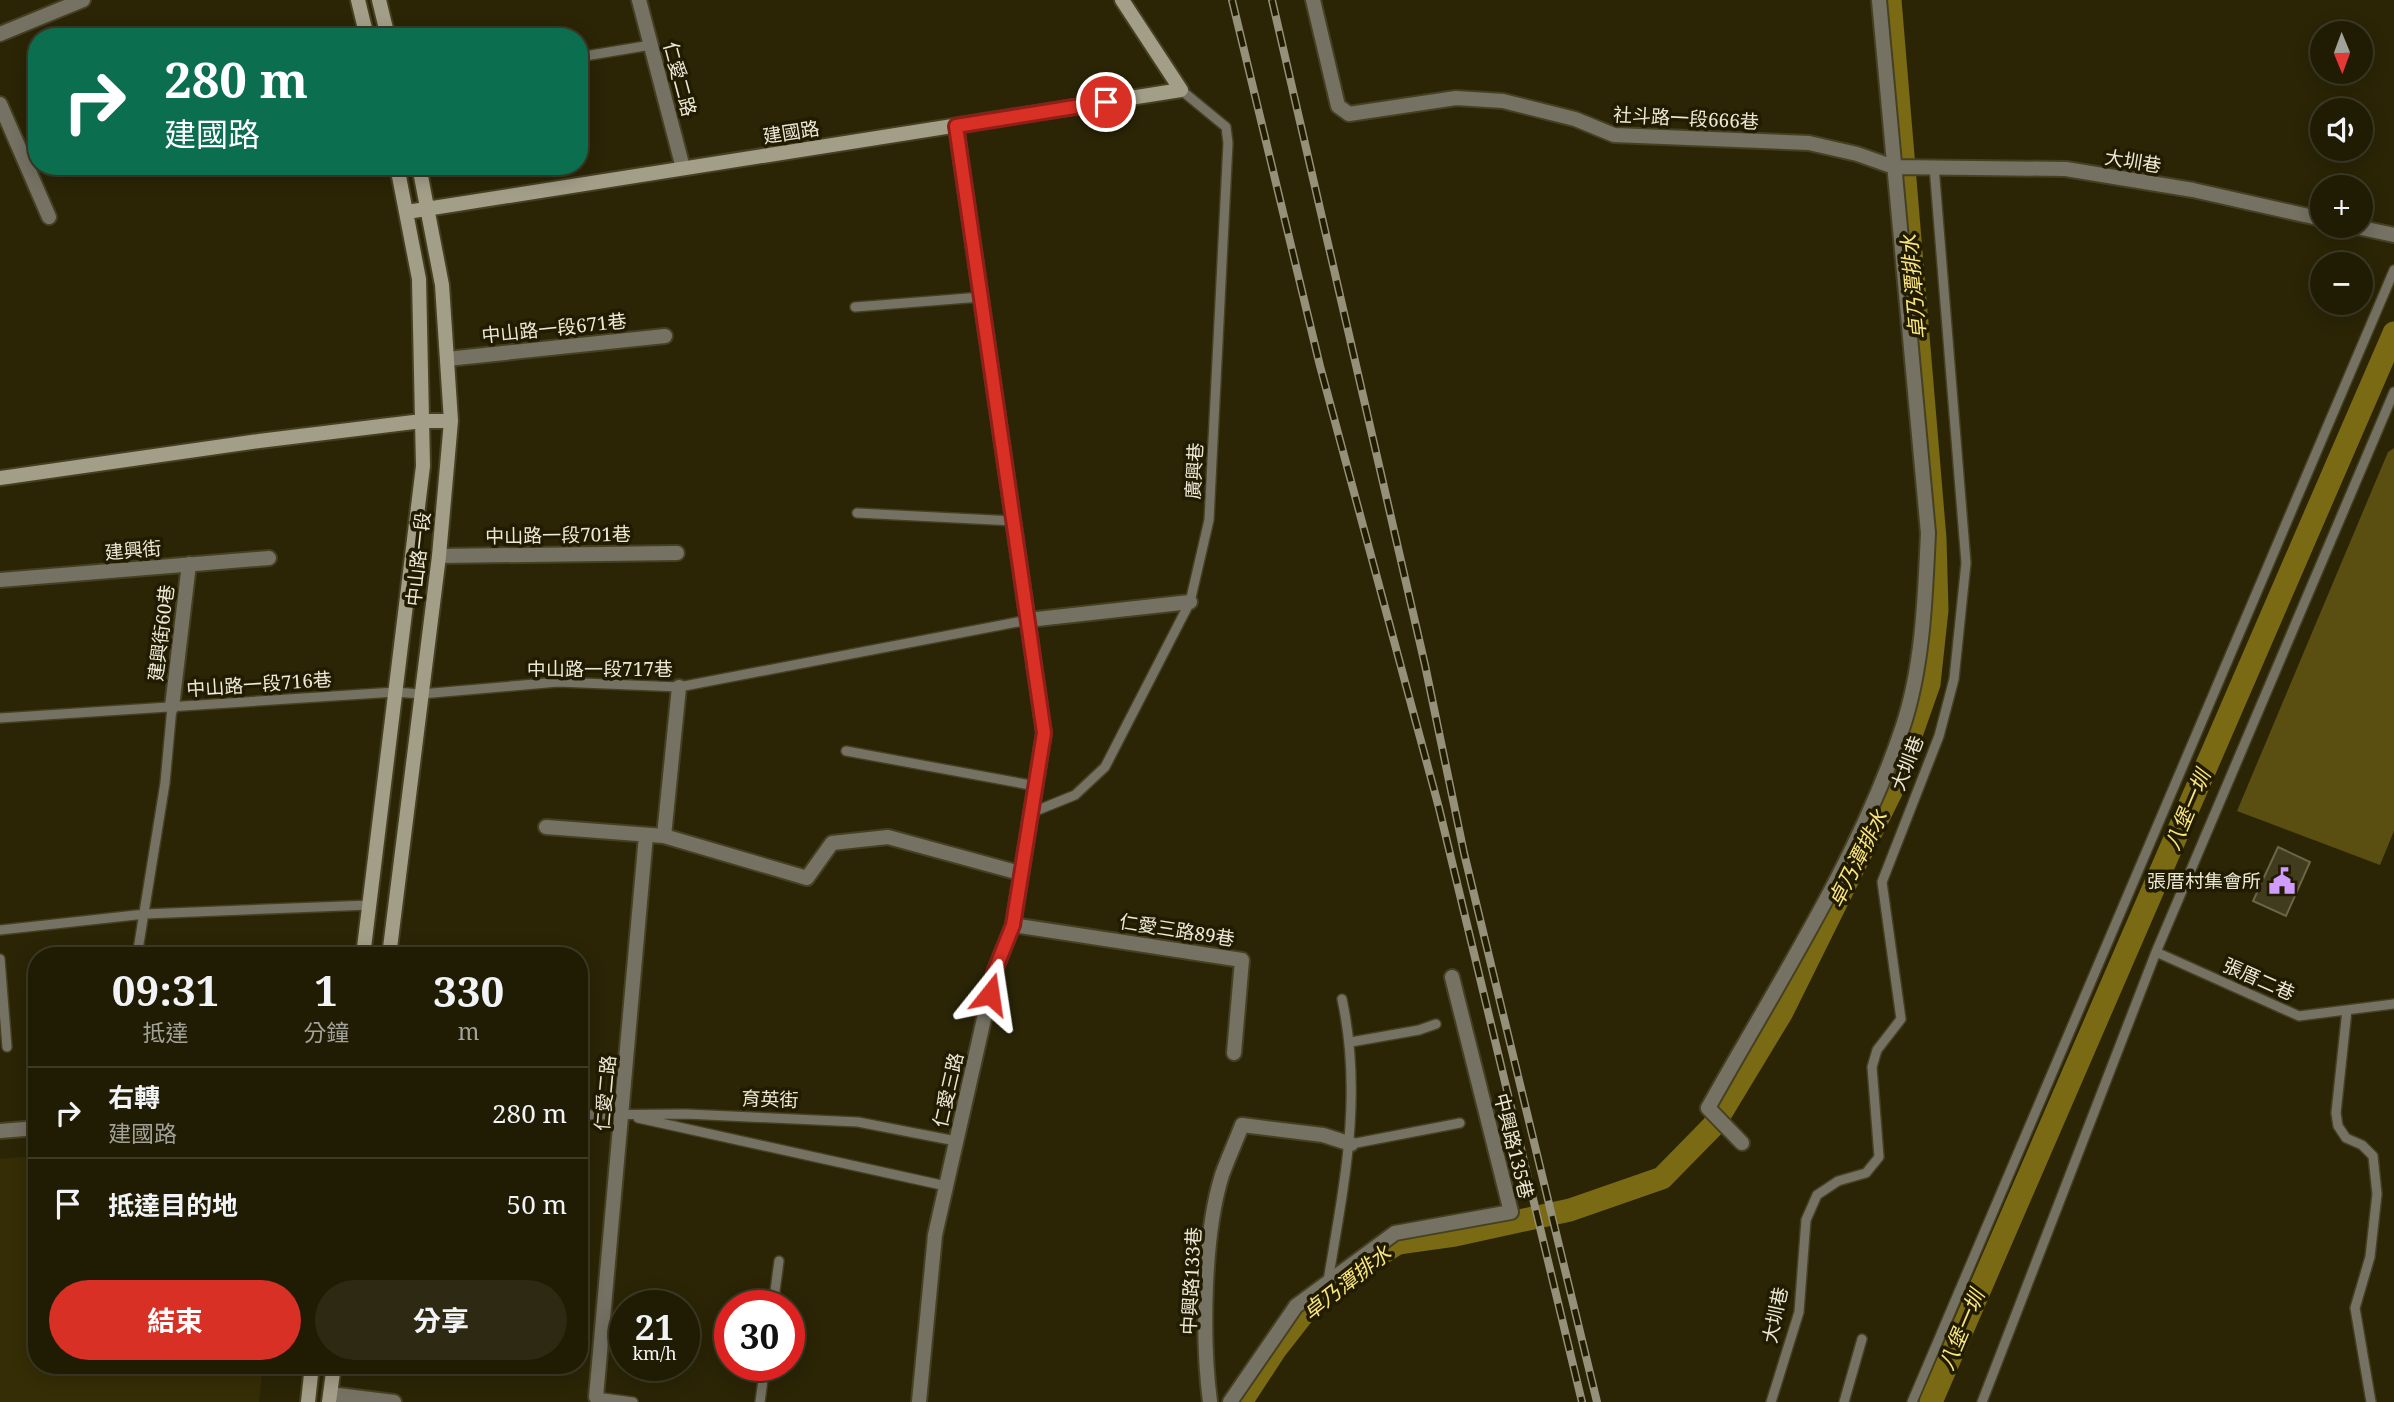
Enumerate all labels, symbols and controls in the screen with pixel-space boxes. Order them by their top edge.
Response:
north arrow [2310,21,2373,84]
map controls [2310,21,2373,315]
street label: 仁愛二路 [658,39,702,119]
text: 280 m [164,46,308,112]
icon: right [49,56,140,147]
pin [1076,72,1136,132]
icon: arrive [1087,83,1125,121]
button: sound [2310,98,2373,161]
street label: 社斗路一段666巷 [1612,101,1760,135]
text: 建國路 [164,112,260,155]
street label: 建國路 [761,115,821,149]
street label: 大圳巷 [2103,144,2163,178]
button: + [2310,175,2373,238]
water label: 卓乃潭排水 [1894,233,1932,341]
button: − [2310,252,2373,315]
street label: 中山路一段671巷 [480,307,628,349]
street label: 廣興巷 [1180,442,1208,500]
street label: 中山路一段 [400,510,436,608]
street label: 中山路一段701巷 [485,521,631,549]
street label: 建興街 [103,535,163,565]
street label: 建興街60巷 [142,583,180,683]
street label: 中山路一段717巷 [527,656,673,682]
street label: 中山路一段716巷 [185,666,333,702]
street label: 大圳巷 [1885,732,1929,794]
water label: 八堡一圳 [2158,763,2218,854]
water label: 卓乃潭排水 [1821,805,1894,912]
public building icon: 張厝村集會所 [2267,866,2297,896]
place label: 張厝村集會所 [2147,868,2261,894]
street label: 仁愛三路89巷 [1118,908,1236,952]
street label: 張厝二巷 [2219,952,2299,1006]
position arrow [953,957,1027,1031]
text: 09:31 [112,961,219,1018]
text: 1 [314,961,338,1018]
text: 330 [433,962,504,1019]
text: m [458,1015,479,1047]
text: 抵達 [143,1016,189,1048]
text: 分鐘 [303,1016,349,1048]
street label: 仁愛三路 [927,1050,969,1130]
street label: 仁愛二路 [589,1054,621,1132]
text: 右轉 [108,1079,160,1115]
street label: 育英街 [741,1085,799,1113]
street label: 中興路135巷 [1488,1091,1540,1201]
icon: right [49,1094,87,1132]
text: 280 m [492,1095,567,1131]
text: 建國路 [108,1117,177,1149]
icon: arrive [49,1185,87,1223]
text: 50 m [507,1186,567,1222]
text: 抵達目的地 [108,1187,238,1223]
street label: 中興路133巷 [1175,1226,1207,1336]
water label: 卓乃潭排水 [1296,1238,1397,1326]
button: 結束 [49,1280,301,1360]
button: 分享 [315,1280,567,1360]
water label: 八堡一圳 [1932,1283,1992,1374]
street label: 大圳巷 [1756,1284,1794,1346]
speed limit sign: 30 [714,1290,805,1381]
text: 21 [635,1303,674,1350]
text: km/h [632,1341,677,1365]

